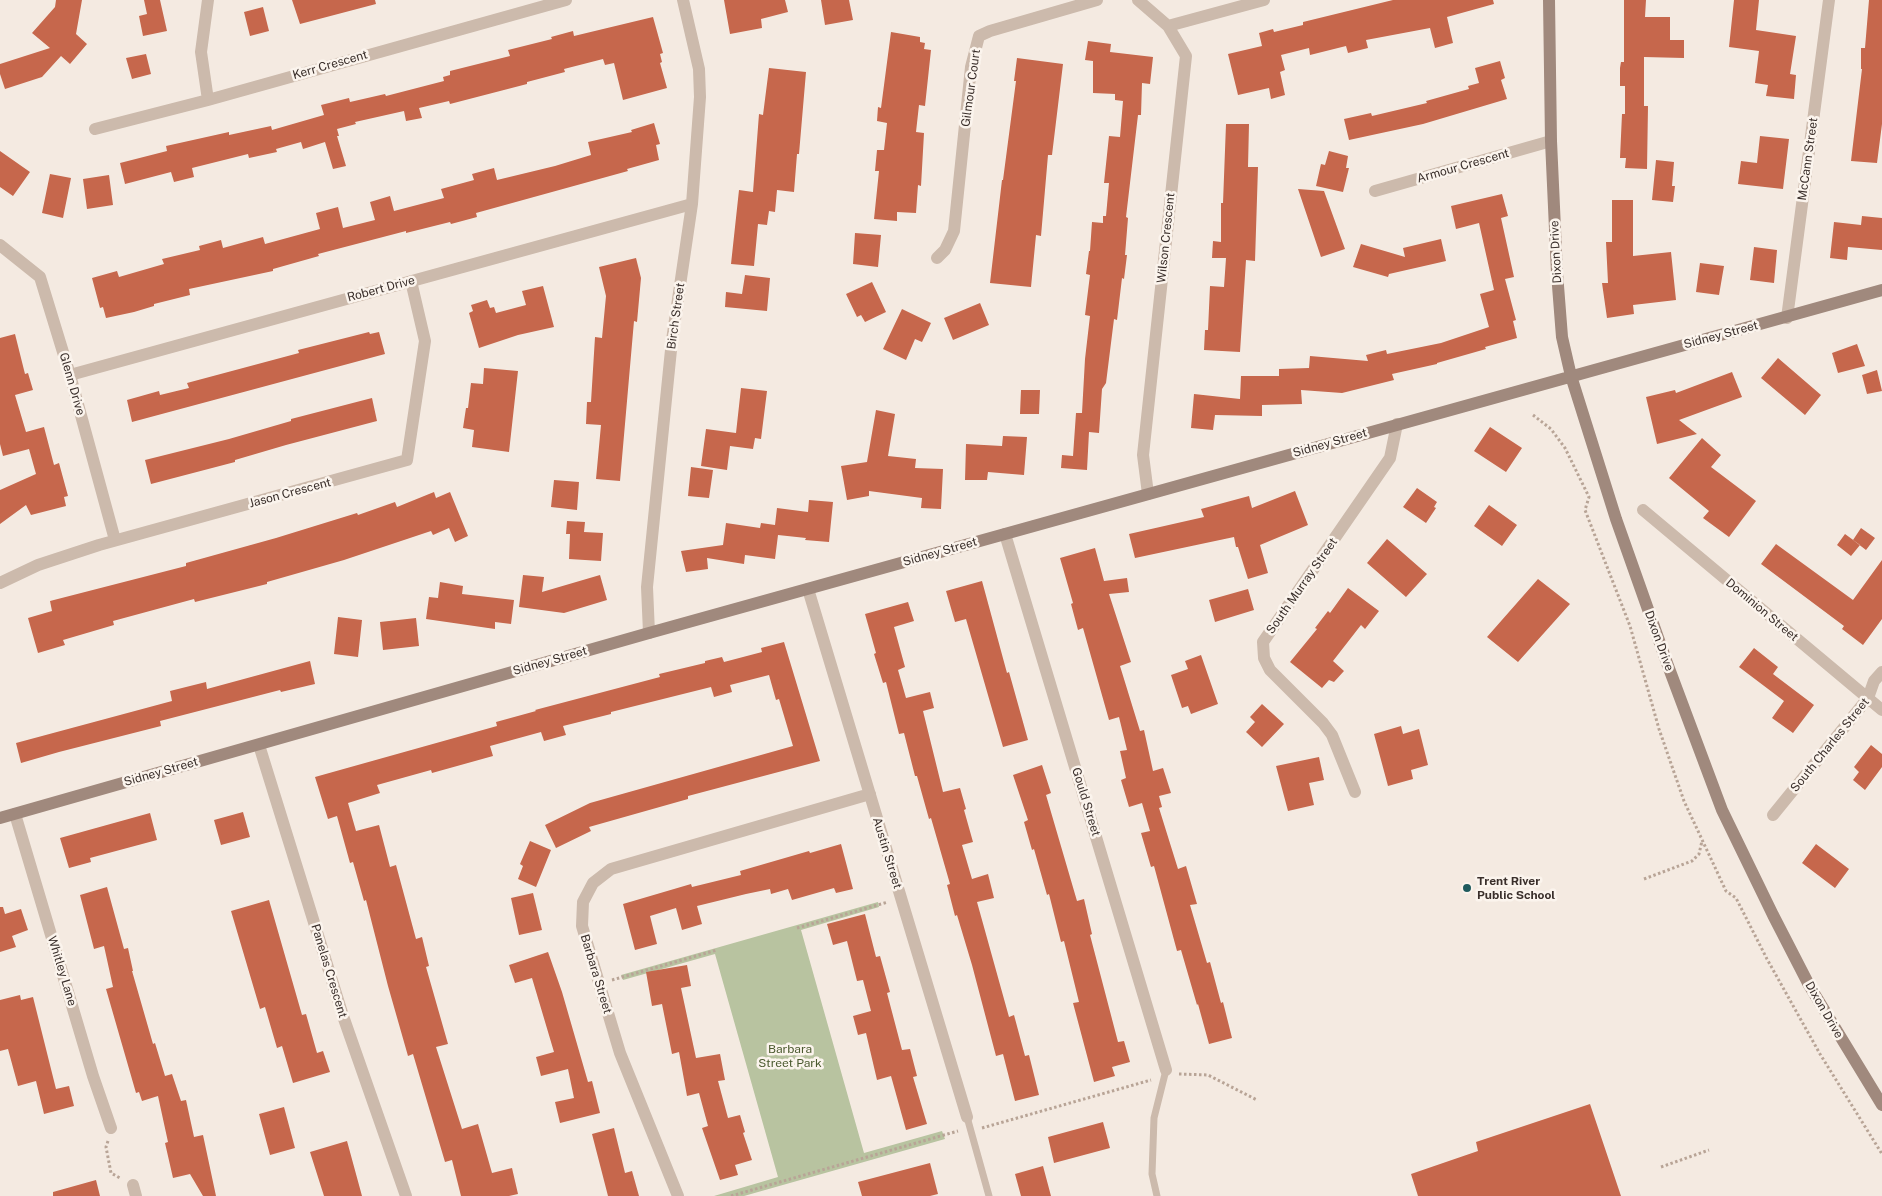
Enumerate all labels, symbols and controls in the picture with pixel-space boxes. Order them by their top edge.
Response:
street label: Kerr Crescent [291,47,369,83]
street label: Gilmour Court [958,48,984,128]
street label: McCann Street [1795,117,1821,201]
street label: Armour Crescent [1415,146,1511,186]
street label: Wilson Crescent [1154,192,1178,284]
street label: Dixon Drive [1547,220,1565,284]
street label: Robert Drive [346,273,416,305]
street label: Birch Street [664,282,688,350]
street label: Sidney Street [1682,318,1760,352]
street label: Glenn Drive [56,351,88,417]
street label: Sidney Street [1291,426,1369,460]
street label: Jason Crescent [247,475,333,511]
street label: Sidney Street [901,535,979,569]
street label: South Murray Street [1263,535,1341,637]
street label: Dominion Street [1723,576,1801,644]
street label: Dixon Drive [1641,609,1677,673]
street label: Sidney Street [511,644,589,678]
street label: South Charles Street [1788,695,1872,795]
street label: Sidney Street [122,755,200,789]
street label: Gould Street [1069,766,1103,838]
street label: Austin Street [869,816,905,890]
place label: Trent River Public School [1477,874,1555,902]
marker: Trent River Public School [1461,882,1473,894]
street label: Panelas Crescent [308,922,350,1020]
street label: Barbara Street [577,933,615,1015]
street label: Whitley Lane [45,934,79,1008]
street label: Dixon Drive [1802,979,1846,1041]
park label: Barbara Street Park [758,1042,822,1070]

